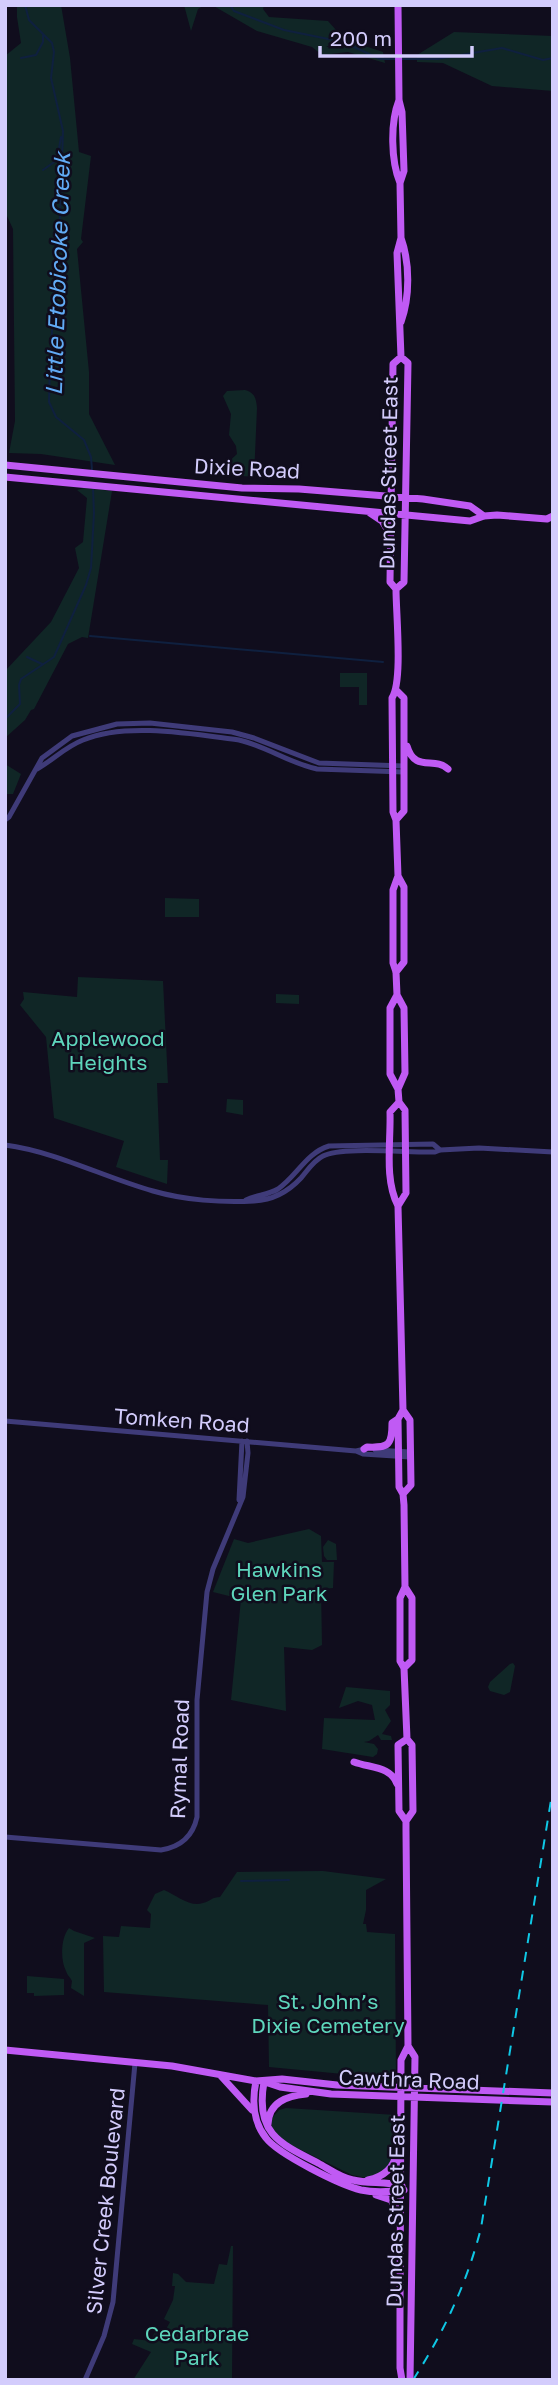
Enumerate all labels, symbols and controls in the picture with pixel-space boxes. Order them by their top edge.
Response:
scale bar [320,14,472,58]
text: 200 m [330,25,392,51]
water label: Little Etobicoke Creek [39,150,75,396]
street label: Dundas Street East [373,376,403,570]
street label: Dixie Road [193,452,301,484]
park label: Applewood Heights [51,1025,165,1075]
street label: Tomken Road [113,1402,251,1438]
park label: Hawkins Glen Park [230,1556,328,1606]
street label: Rymal Road [164,1699,194,1819]
park label: St. John’s Dixie Cemetery [251,1988,405,2038]
street label: Cawthra Road [338,2064,480,2094]
street label: Silver Creek Boulevard [80,2086,130,2316]
street label: Dundas Street East [380,2114,410,2308]
park label: Cedarbrae Park [145,2320,249,2370]

